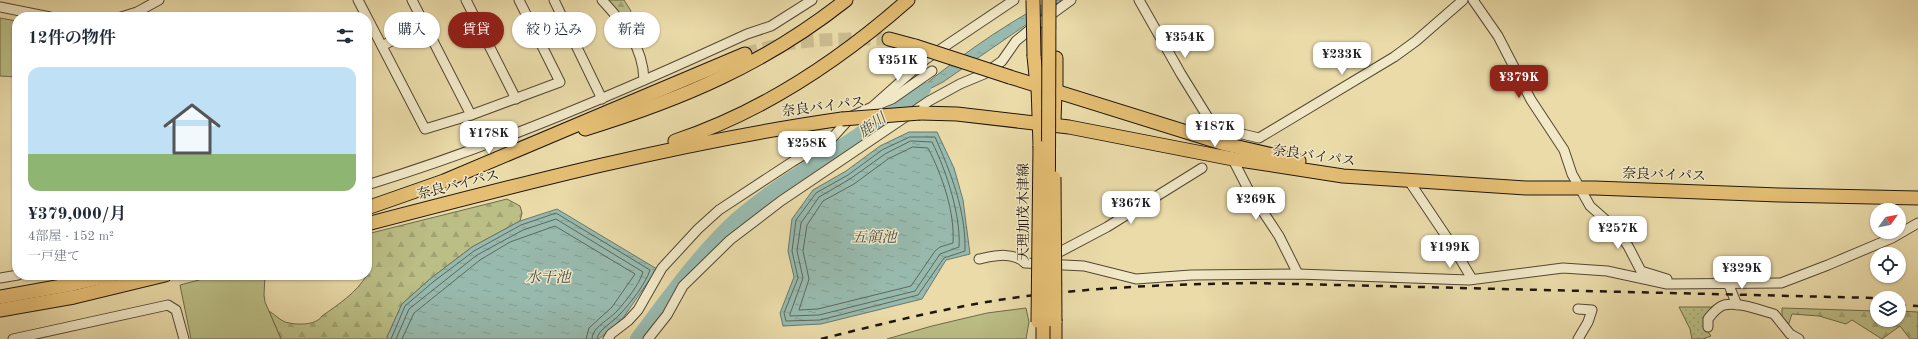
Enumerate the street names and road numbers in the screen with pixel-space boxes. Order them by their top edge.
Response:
street label: 奈良バイパス [781,94,866,119]
street label: 奈良バイパス [1271,142,1356,169]
street label: 天理加茂木津線 [1016,163,1031,261]
street label: 奈良バイパス [1622,166,1706,183]
street label: 奈良バイパス [416,167,501,202]

